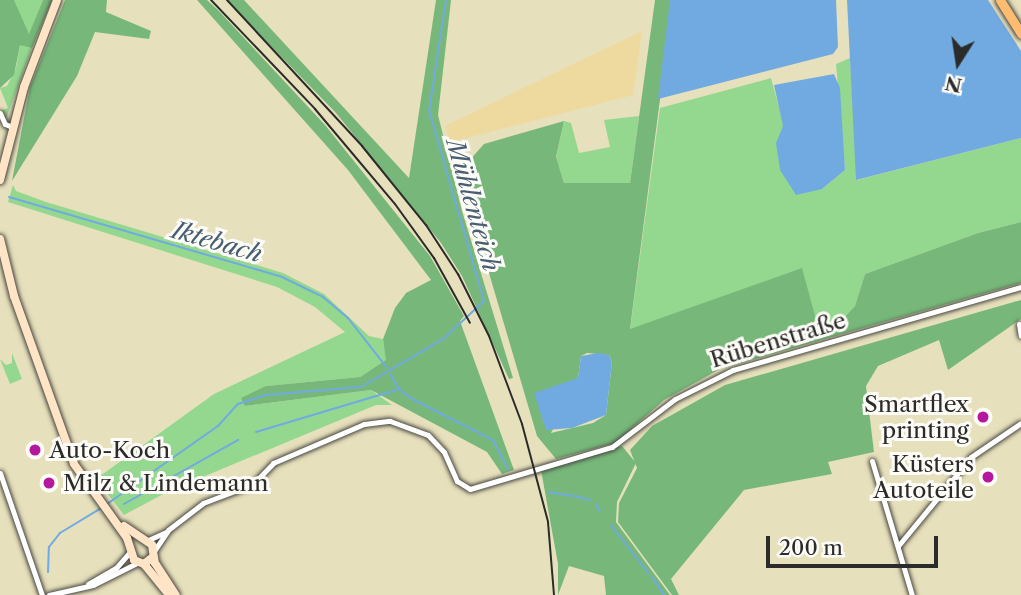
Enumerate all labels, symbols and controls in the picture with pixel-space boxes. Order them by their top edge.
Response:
north arrow [923,28,993,98]
text: N [943,71,964,97]
water label: Mühlenteich [440,136,506,274]
water label: Iktebach [169,215,265,269]
street label: Rübenstraße [707,306,849,374]
place label: Smartflex printing [864,390,969,444]
marker: Smartflex printing [975,409,991,425]
place label: Auto-Koch [49,436,170,464]
marker: Auto-Koch [27,442,43,458]
place label: Küsters Autoteile [873,450,974,504]
place label: Milz & Lindemann [63,469,268,497]
marker: Küsters Autoteile [980,469,996,485]
marker: Milz & Lindemann [41,475,57,491]
scale bar [769,522,940,566]
text: 200 m [779,535,843,560]

